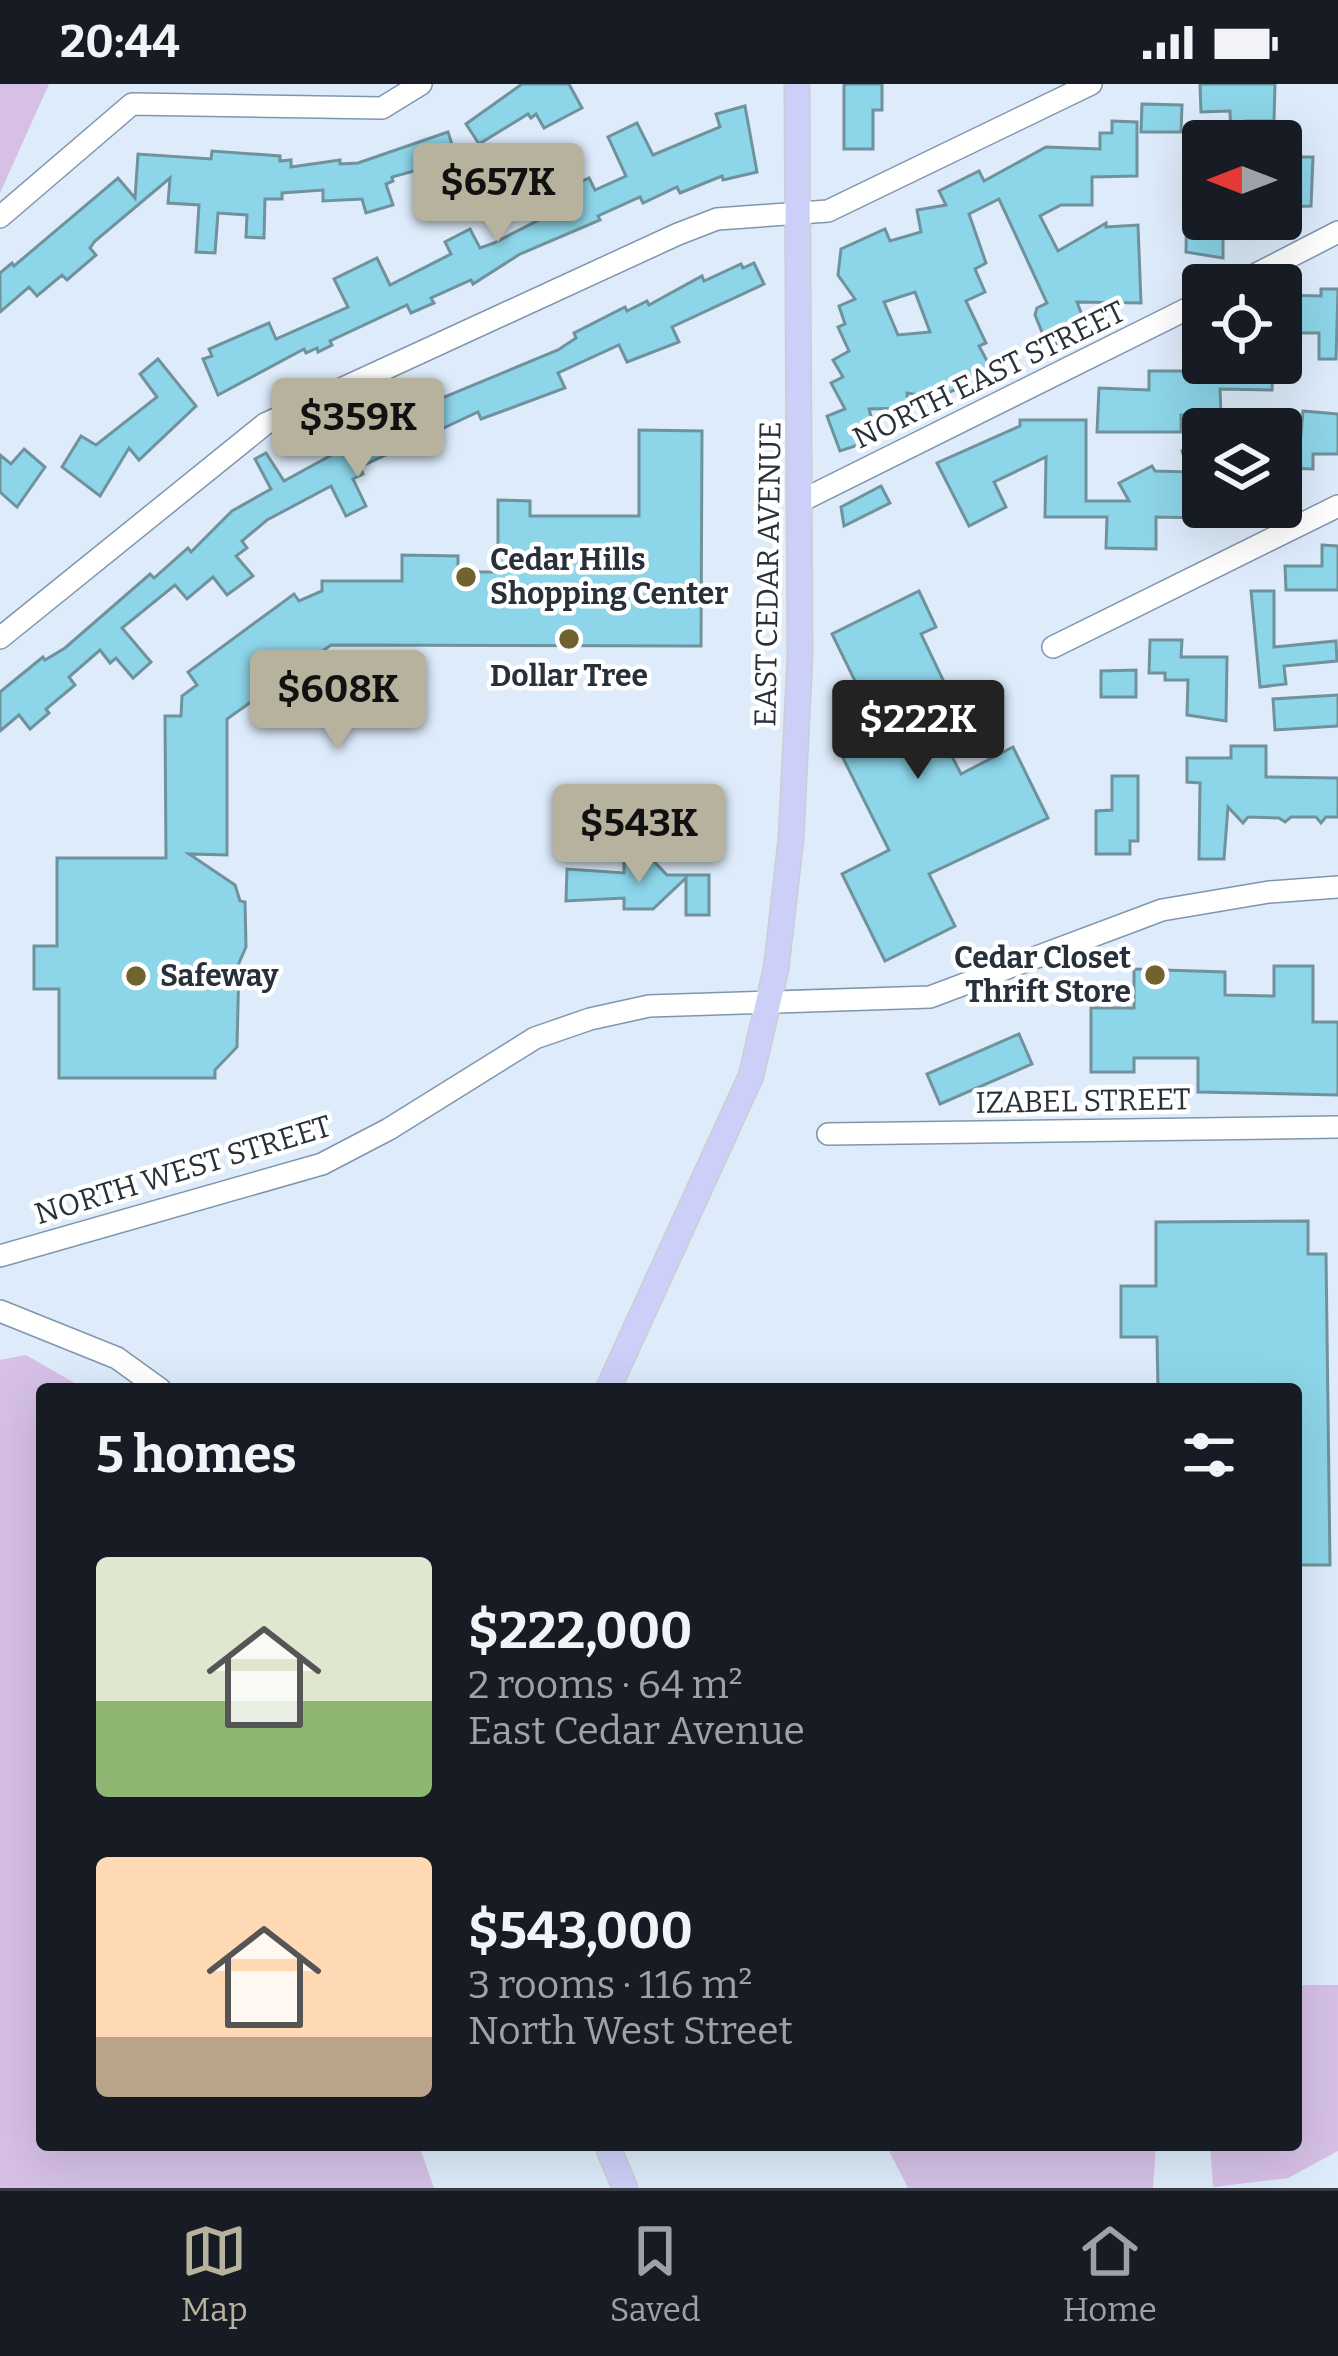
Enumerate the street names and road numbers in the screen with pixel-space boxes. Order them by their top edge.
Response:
street label: NORTH EAST STREET [847,293,1131,457]
street label: EAST CEDAR AVENUE [747,421,789,727]
street label: IZABEL STREET [975,1081,1191,1121]
street label: NORTH WEST STREET [30,1108,336,1232]

